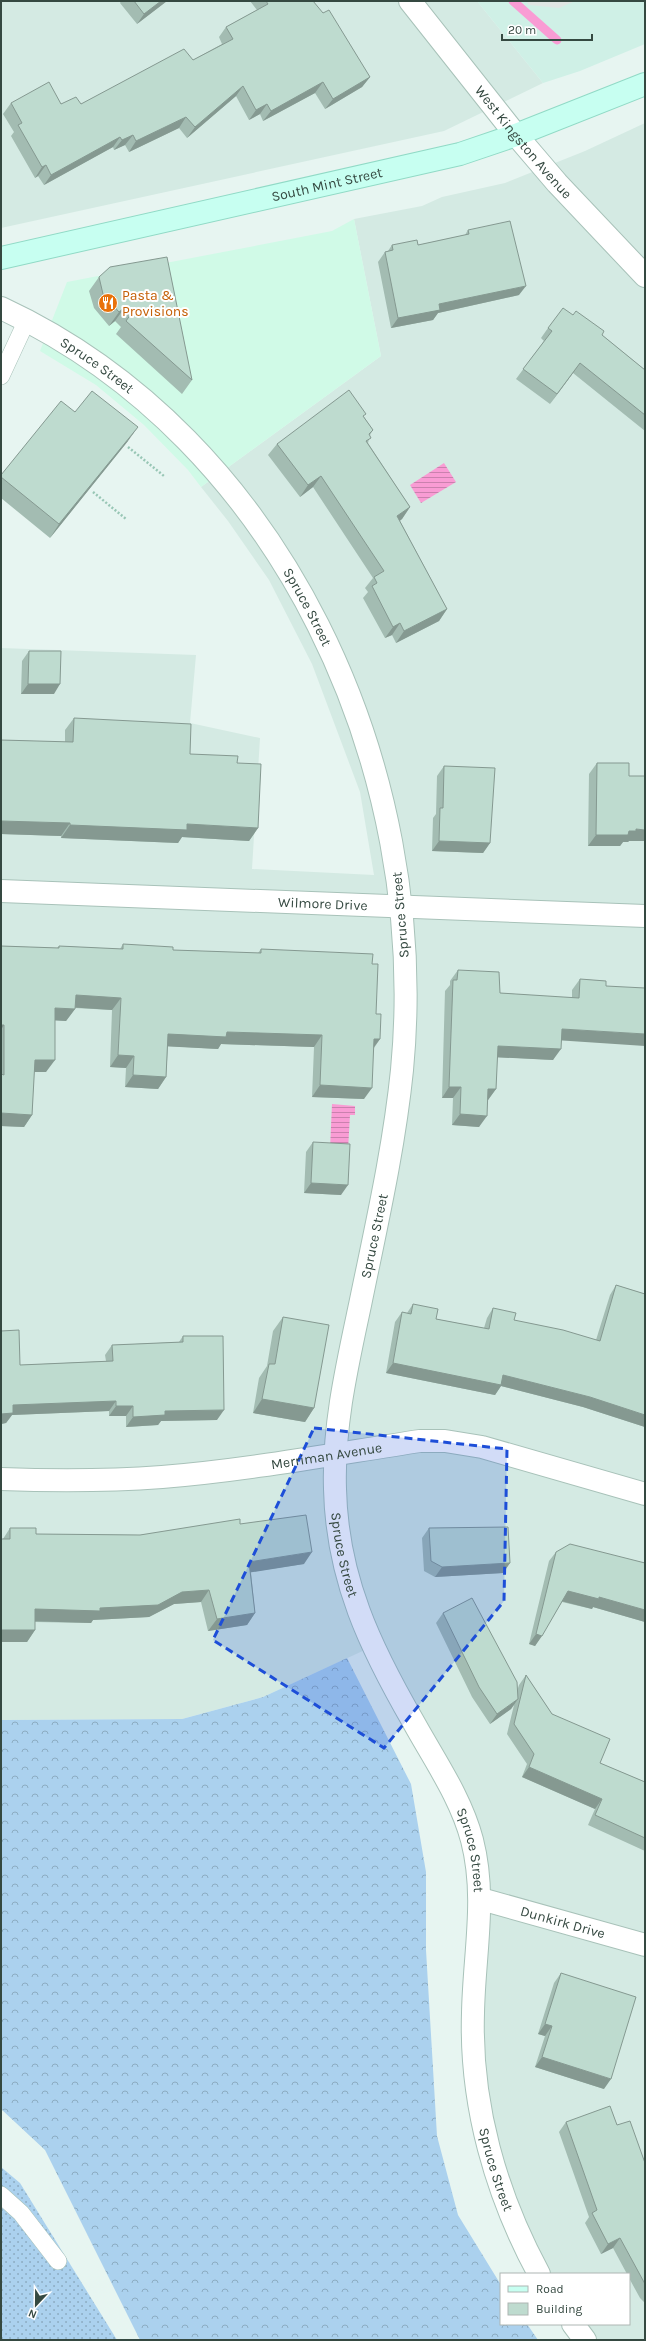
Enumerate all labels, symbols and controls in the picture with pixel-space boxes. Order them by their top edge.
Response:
scale bar [502,16,592,42]
text: 20 m [508,23,536,37]
street label: West Kingston Avenue [471,82,575,202]
street label: South Mint Street [270,164,384,205]
place label: Pasta & Provisions [122,287,189,320]
restaurant icon: Pasta & Provisions [97,292,119,314]
street label: Spruce Street [57,334,137,397]
street label: Spruce Street [279,565,335,649]
street label: Spruce Street [388,871,413,959]
street label: Wilmore Drive [278,894,368,914]
street label: Spruce Street [357,1192,392,1280]
street label: Merriman Avenue [270,1439,383,1473]
street label: Spruce Street [327,1512,361,1599]
street label: Spruce Street [453,1805,487,1893]
street label: Dunkirk Drive [518,1902,607,1942]
street label: Spruce Street [475,2126,517,2214]
legend [500,2273,630,2325]
text: Road [536,2282,564,2296]
north arrow [16,2285,56,2325]
text: Building [536,2302,583,2316]
text: N [26,2306,39,2321]

